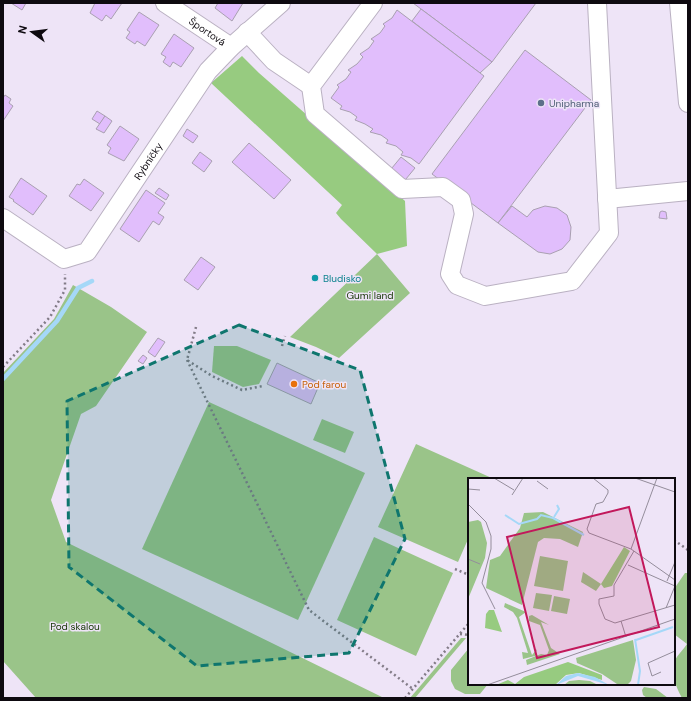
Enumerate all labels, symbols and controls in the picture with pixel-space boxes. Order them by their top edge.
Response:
north arrow [12,12,52,52]
street label: Športová [186,14,228,48]
text: N [15,24,30,35]
place label: Unipharma [549,97,599,110]
marker: Unipharma [536,98,546,108]
street label: Rybníčky [131,140,165,182]
place label: Bludisko [323,272,361,285]
marker: Bludisko [310,273,320,283]
park label: Gumi land [347,289,393,302]
place label: Pod farou [302,378,346,391]
marker: Pod farou [289,379,299,389]
inset map [468,478,675,685]
park label: Pod skalou [50,620,100,633]

